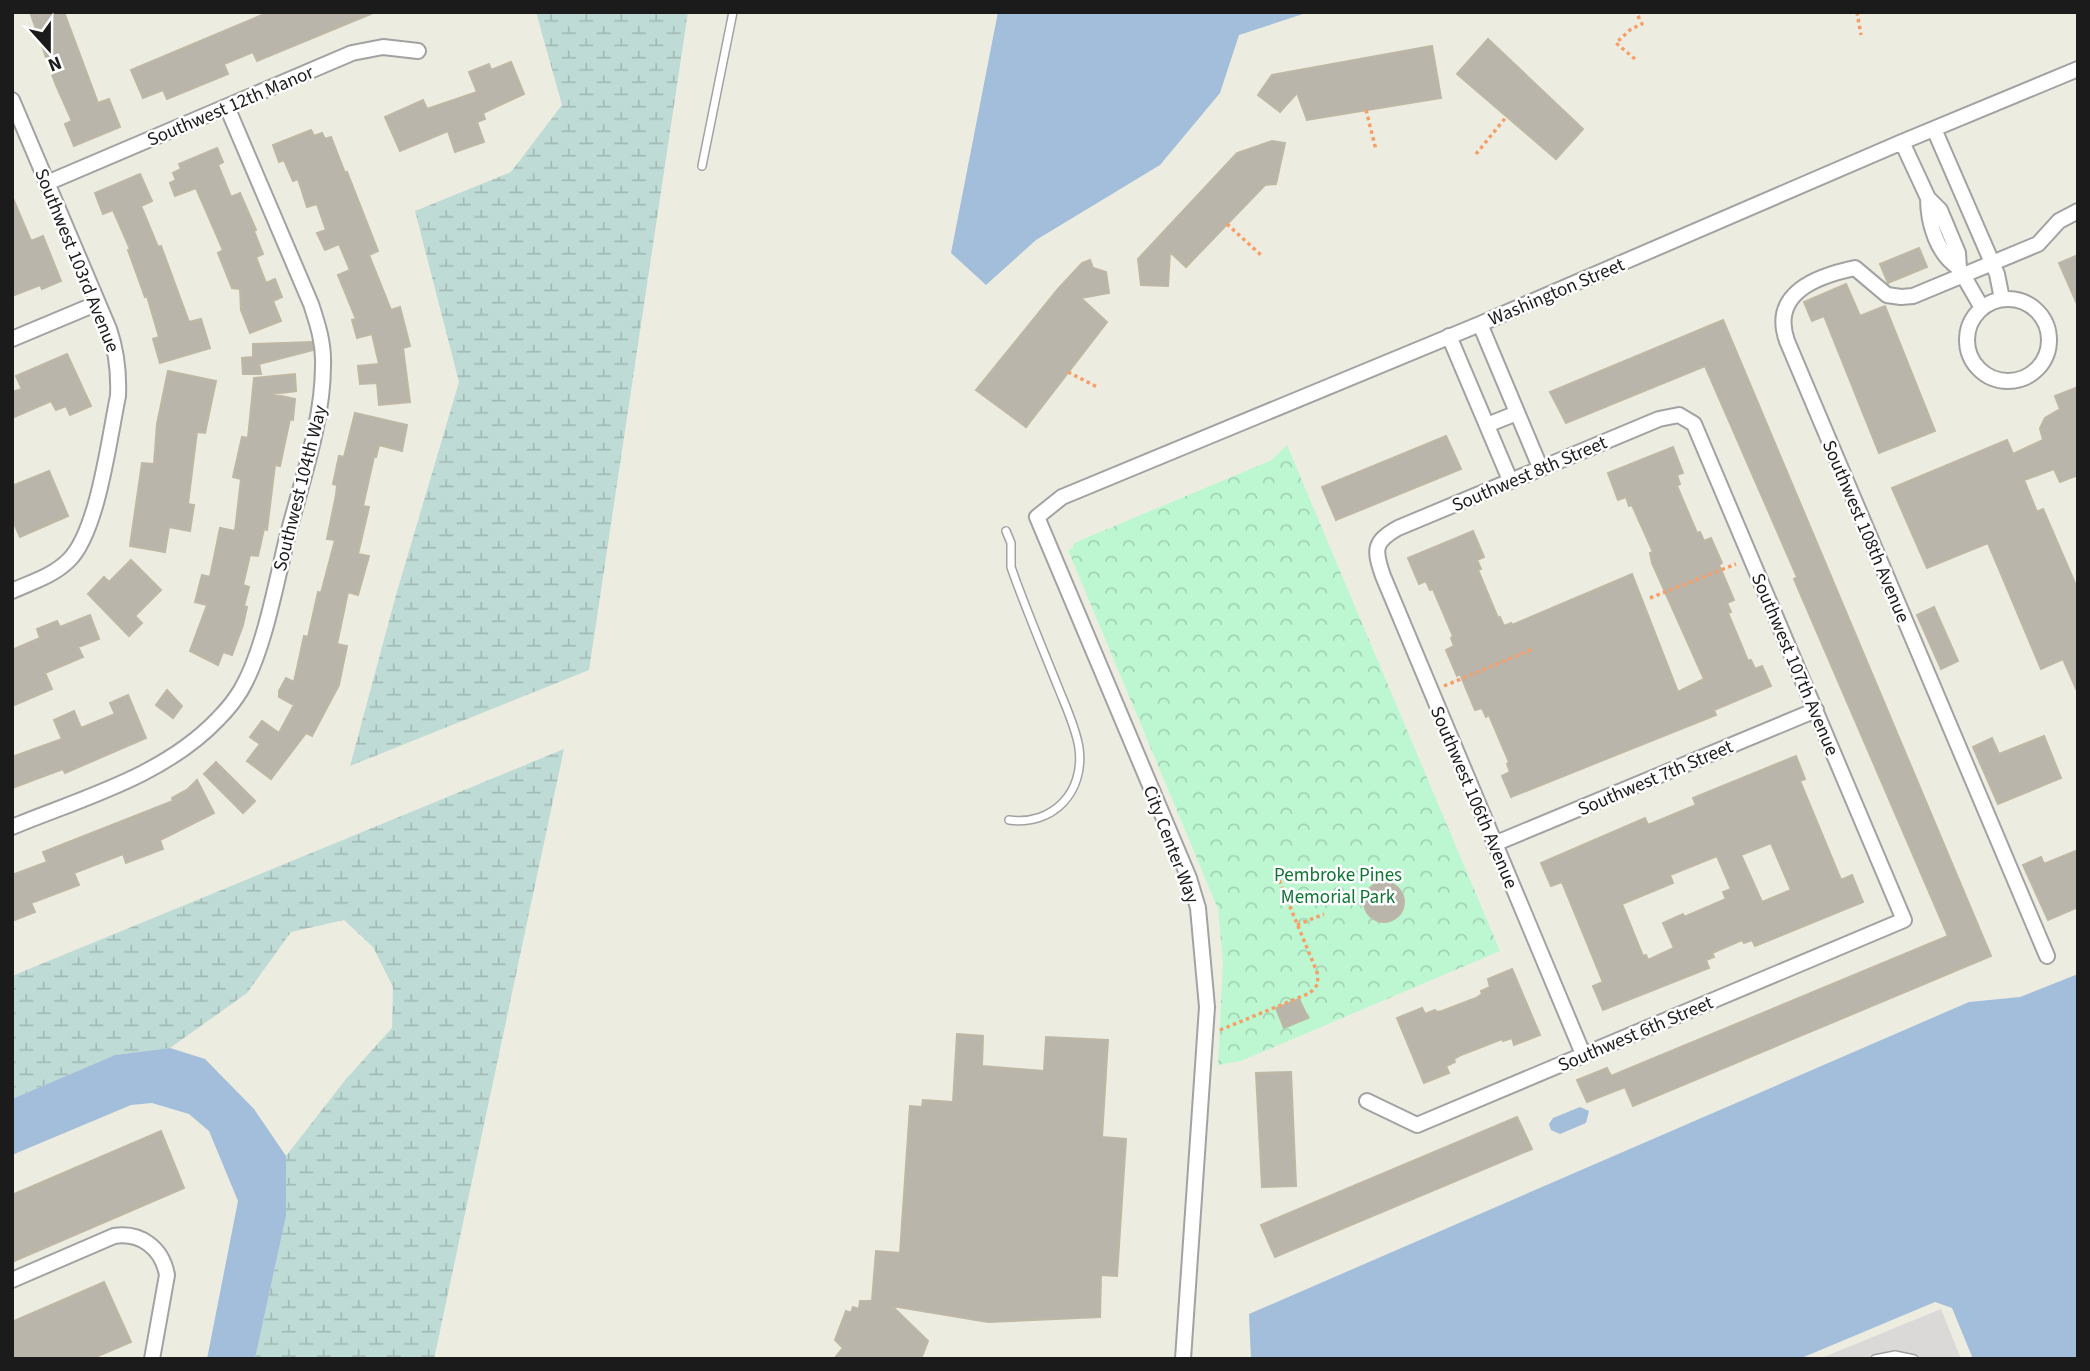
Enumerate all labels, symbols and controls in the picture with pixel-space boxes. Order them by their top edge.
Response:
north arrow [14,14,84,84]
text: N [44,49,65,78]
street label: Southwest 12th Manor [143,59,318,154]
street label: Southwest 103rd Avenue [27,165,126,356]
street label: Washington Street [1484,251,1629,333]
street label: Southwest 104th Way [267,402,334,574]
street label: Southwest 8th Street [1448,429,1612,519]
street label: Southwest 108th Avenue [1815,436,1916,627]
street label: Southwest 107th Avenue [1744,569,1845,760]
street label: Southwest 106th Avenue [1423,702,1524,893]
street label: Southwest 7th Street [1574,733,1738,823]
street label: City Center Way [1136,782,1206,908]
park label: Pembroke Pines Memorial Park [1274,862,1402,911]
street label: Southwest 6th Street [1554,989,1718,1079]

